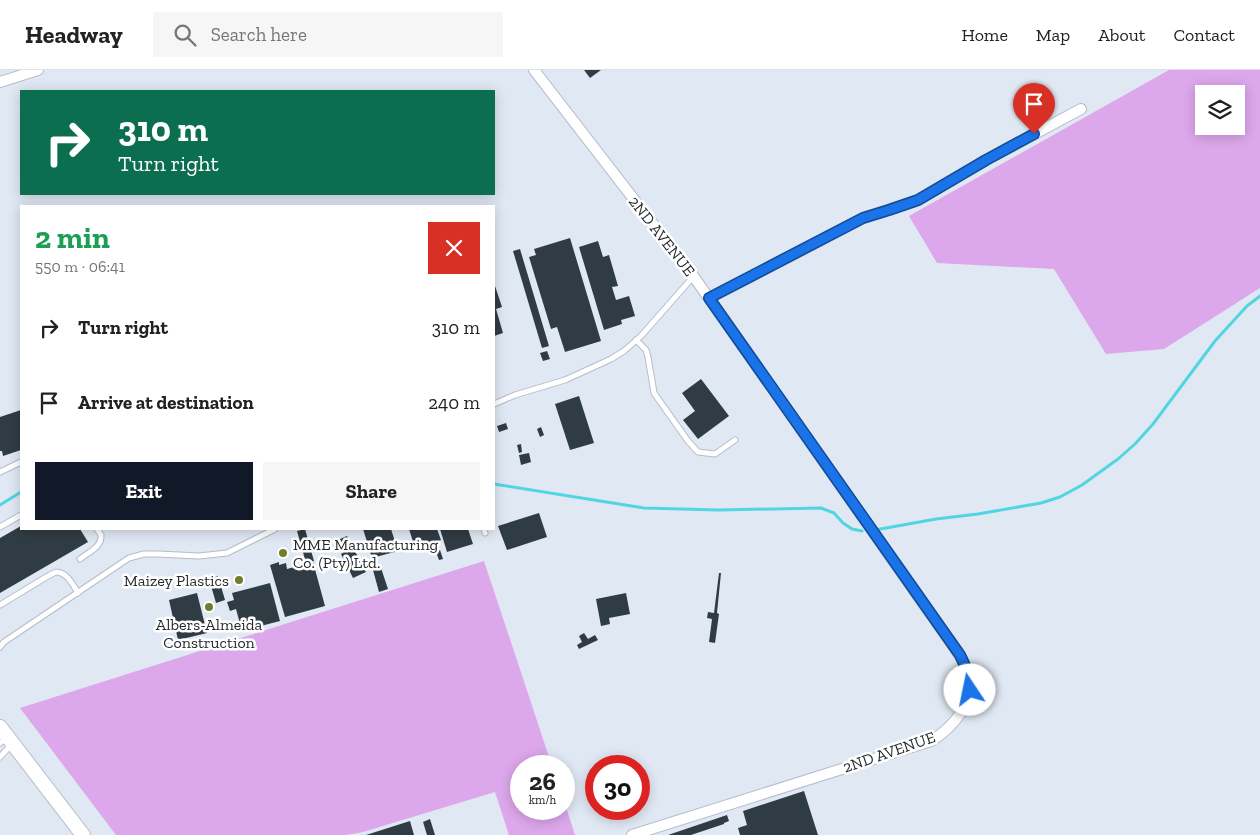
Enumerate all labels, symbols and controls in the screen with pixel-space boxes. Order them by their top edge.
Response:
search box [153,12,503,57]
text: Headway [25,20,123,49]
icon: search [171,21,199,49]
text: Search here [211,23,307,46]
text: Home [961,24,1008,46]
text: Map [1036,24,1070,46]
text: About [1098,24,1145,46]
text: Contact [1173,24,1235,46]
pin [1013,83,1055,134]
map controls [1195,85,1245,135]
button: layers [1195,85,1245,135]
icon: arrive [1020,90,1048,118]
text: 310 m [118,108,208,150]
icon: right [35,110,100,175]
text: Turn right [118,150,219,177]
street label: 2ND AVENUE [625,192,699,280]
text: 2 min [35,220,110,256]
button: close [428,222,480,274]
text: 550 m · 06:41 [35,257,125,276]
icon: right [35,314,63,342]
text: Turn right [78,316,168,339]
text: 310 m [432,316,480,339]
icon: arrive [35,389,63,417]
text: Arrive at destination [78,391,254,414]
text: 240 m [428,391,480,414]
button: Exit [35,462,253,520]
button: Share [263,462,480,520]
place label: MME Manufacturing Co. (Pty) Ltd. [293,535,439,572]
marker: MME Manufacturing Co. (Pty) Ltd. [277,547,289,559]
place label: Maizey Plastics [124,571,229,590]
marker: Maizey Plastics [233,574,245,586]
marker: Albers-Almeida Construction [203,601,215,613]
place label: Albers-Almeida Construction [156,615,262,652]
position arrow [943,663,995,715]
street label: 2ND AVENUE [840,727,938,777]
speed limit sign: 30 [585,755,650,820]
text: 26 [529,766,556,796]
text: km/h [529,793,556,807]

